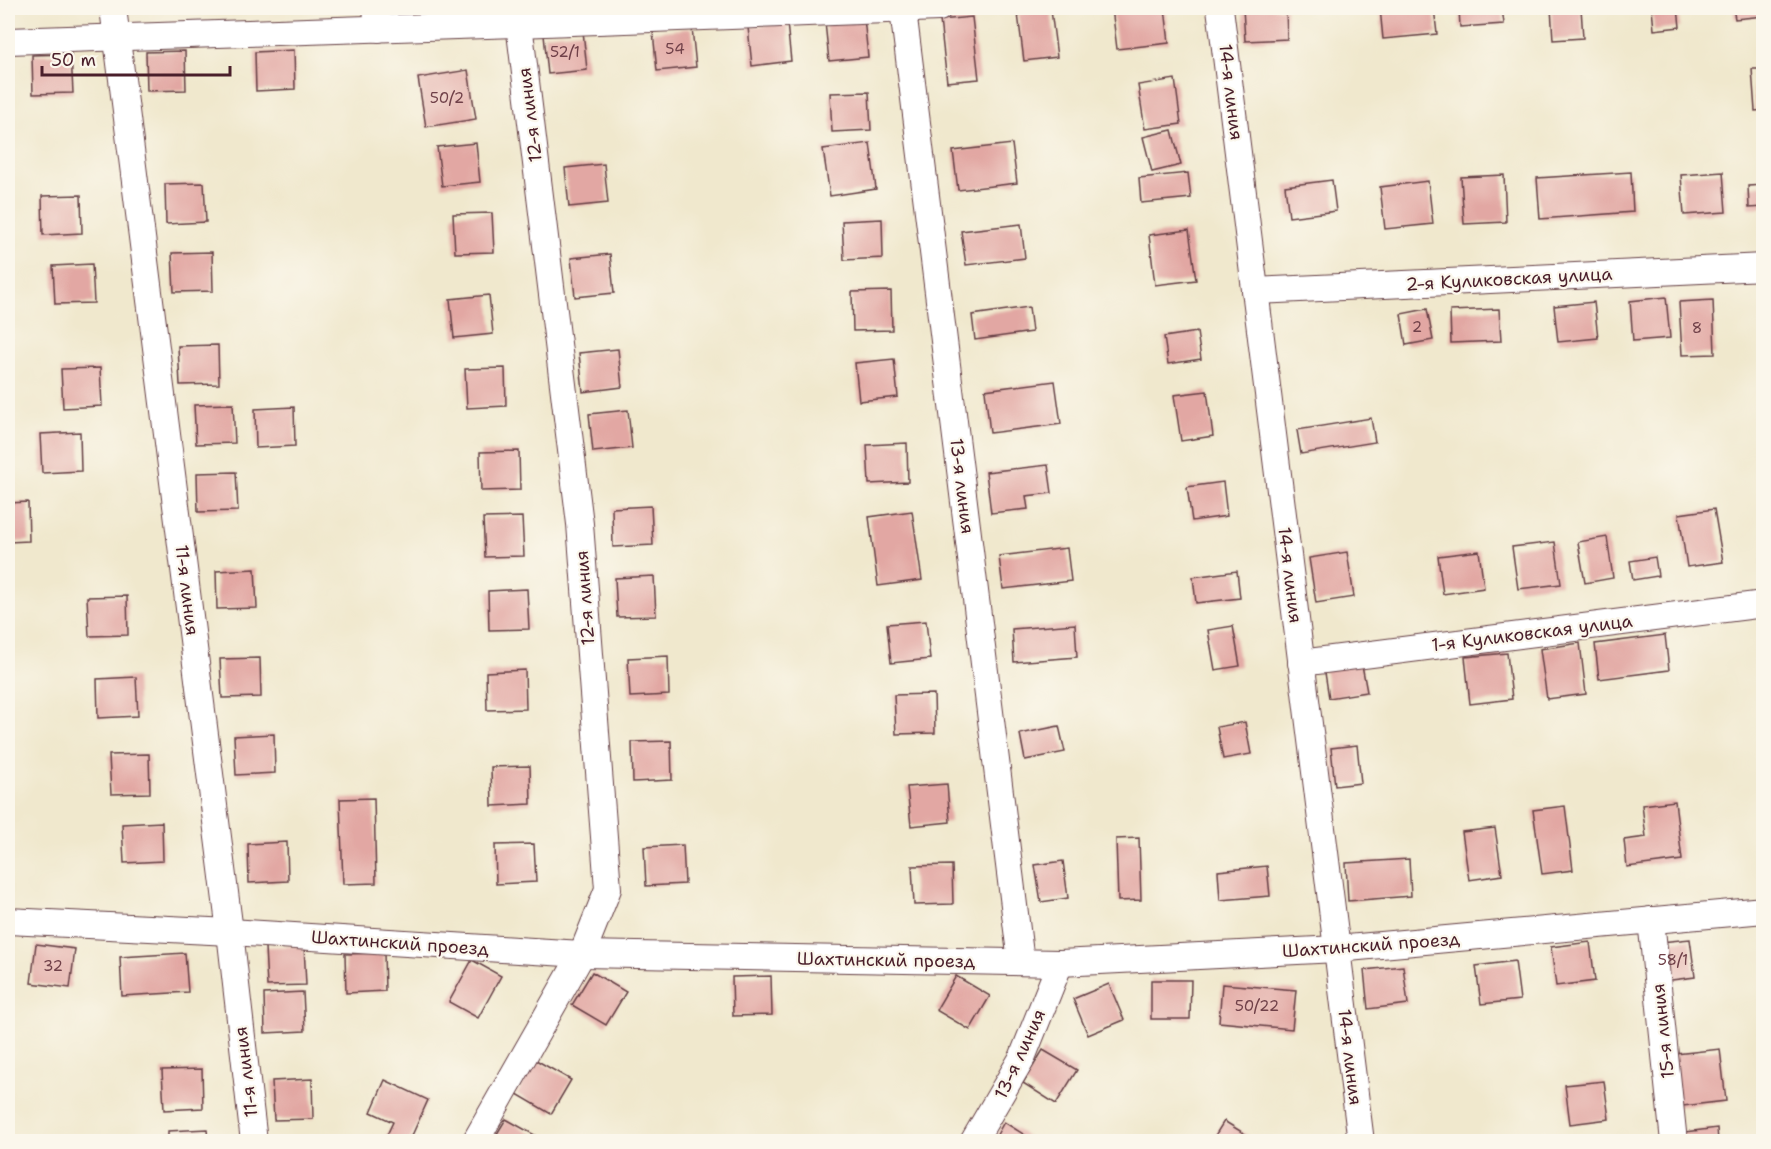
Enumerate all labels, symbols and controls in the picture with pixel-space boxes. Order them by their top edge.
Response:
scale bar [42,39,230,77]
house number: 54 [665,39,685,59]
house number: 52/1 [550,42,580,62]
street label: 14-я линия [1213,43,1249,141]
text: 50 m [51,48,96,72]
street label: 12-я линия [512,66,548,164]
house number: 50/2 [430,88,464,108]
street label: 2-я Куликовская улица [1405,262,1613,296]
house number: 2 [1412,317,1422,337]
house number: 8 [1692,318,1702,338]
street label: 13-я линия [944,437,980,535]
street label: 14-я линия [1272,526,1308,624]
street label: 11-я линия [170,543,204,637]
street label: 12-я линия [570,550,600,646]
street label: 1-я Куликовская улица [1430,609,1634,657]
street label: Шахтинский проезд [310,925,490,961]
street label: Шахтинский проезд [1281,927,1461,963]
street label: Шахтинский проезд [797,946,976,974]
house number: 58/1 [1658,950,1688,970]
house number: 32 [43,956,63,976]
street label: 15-я линия [1646,982,1680,1080]
house number: 50/22 [1235,996,1279,1016]
street label: 13-я линия [989,1005,1051,1103]
street label: 14-я линия [1332,1008,1368,1106]
street label: 11-я линия [229,1025,263,1119]

